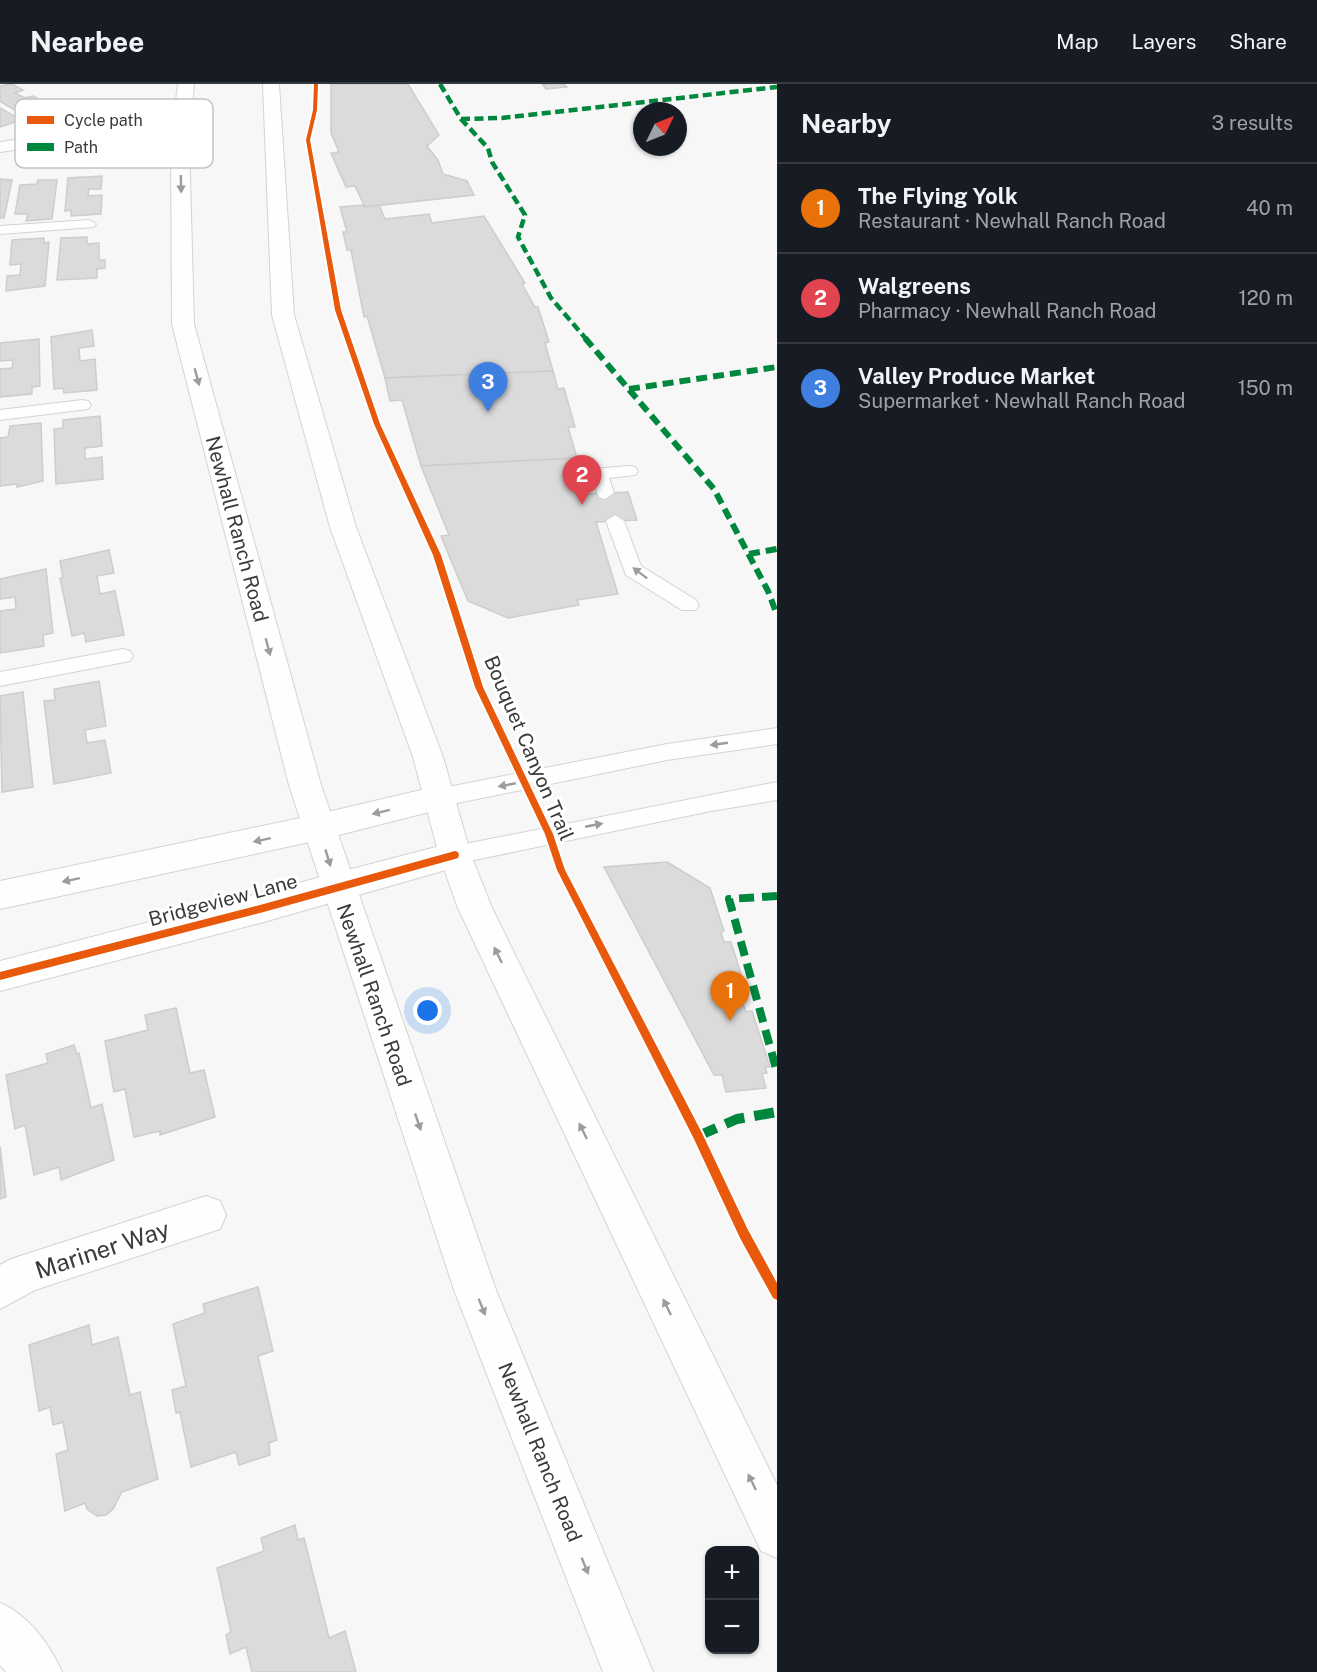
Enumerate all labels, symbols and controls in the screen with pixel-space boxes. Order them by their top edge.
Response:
text: Nearbee [30,25,144,58]
text: Map [1056,29,1099,54]
text: Layers [1132,29,1196,54]
text: Share [1229,29,1287,54]
legend [15,99,213,168]
north arrow [633,102,687,156]
text: Nearby [801,108,891,139]
text: Cycle path [64,111,143,130]
text: 3 results [1212,111,1293,135]
text: Path [64,138,98,157]
one-way arrow [176,175,185,194]
text: The Flying Yolk [858,183,1018,209]
text: 1 [816,196,825,220]
text: 40 m [1246,196,1293,220]
text: Restaurant · Newhall Ranch Road [858,209,1166,233]
text: Walgreens [858,273,971,299]
text: 2 [814,286,827,310]
text: 120 m [1239,286,1293,310]
text: Pharmacy · Newhall Ranch Road [858,299,1156,323]
pin: 3 [468,362,508,412]
text: Valley Produce Market [858,363,1095,389]
one-way arrow [193,368,203,386]
text: 3 [814,376,827,400]
text: 150 m [1238,376,1293,400]
text: Supermarket · Newhall Ranch Road [858,389,1185,413]
street label: Newhall Ranch Road [201,433,273,625]
pin: 2 [562,456,602,505]
one-way arrow [632,567,648,579]
one-way arrow [264,638,274,656]
street label: Bouquet Canyon Trail [479,652,579,844]
one-way arrow [709,740,728,749]
one-way arrow [497,781,516,790]
one-way arrow [372,807,390,817]
one-way arrow [585,820,604,829]
one-way arrow [253,835,271,845]
one-way arrow [324,849,334,867]
street label: Bridgeview Lane [146,869,300,931]
one-way arrow [61,876,80,885]
street label: Newhall Ranch Road [331,901,417,1089]
one-way arrow [494,946,504,964]
pin: 1 [710,972,750,1021]
your location [413,996,442,1025]
one-way arrow [413,1113,423,1131]
one-way arrow [578,1122,587,1139]
street label: Mariner Way [31,1214,173,1284]
one-way arrow [477,1298,487,1316]
one-way arrow [663,1298,672,1315]
street label: Newhall Ranch Road [493,1359,587,1545]
one-way arrow [747,1474,756,1491]
map controls [705,1546,759,1654]
button: + [705,1546,759,1600]
one-way arrow [581,1557,590,1575]
button: − [705,1600,759,1654]

